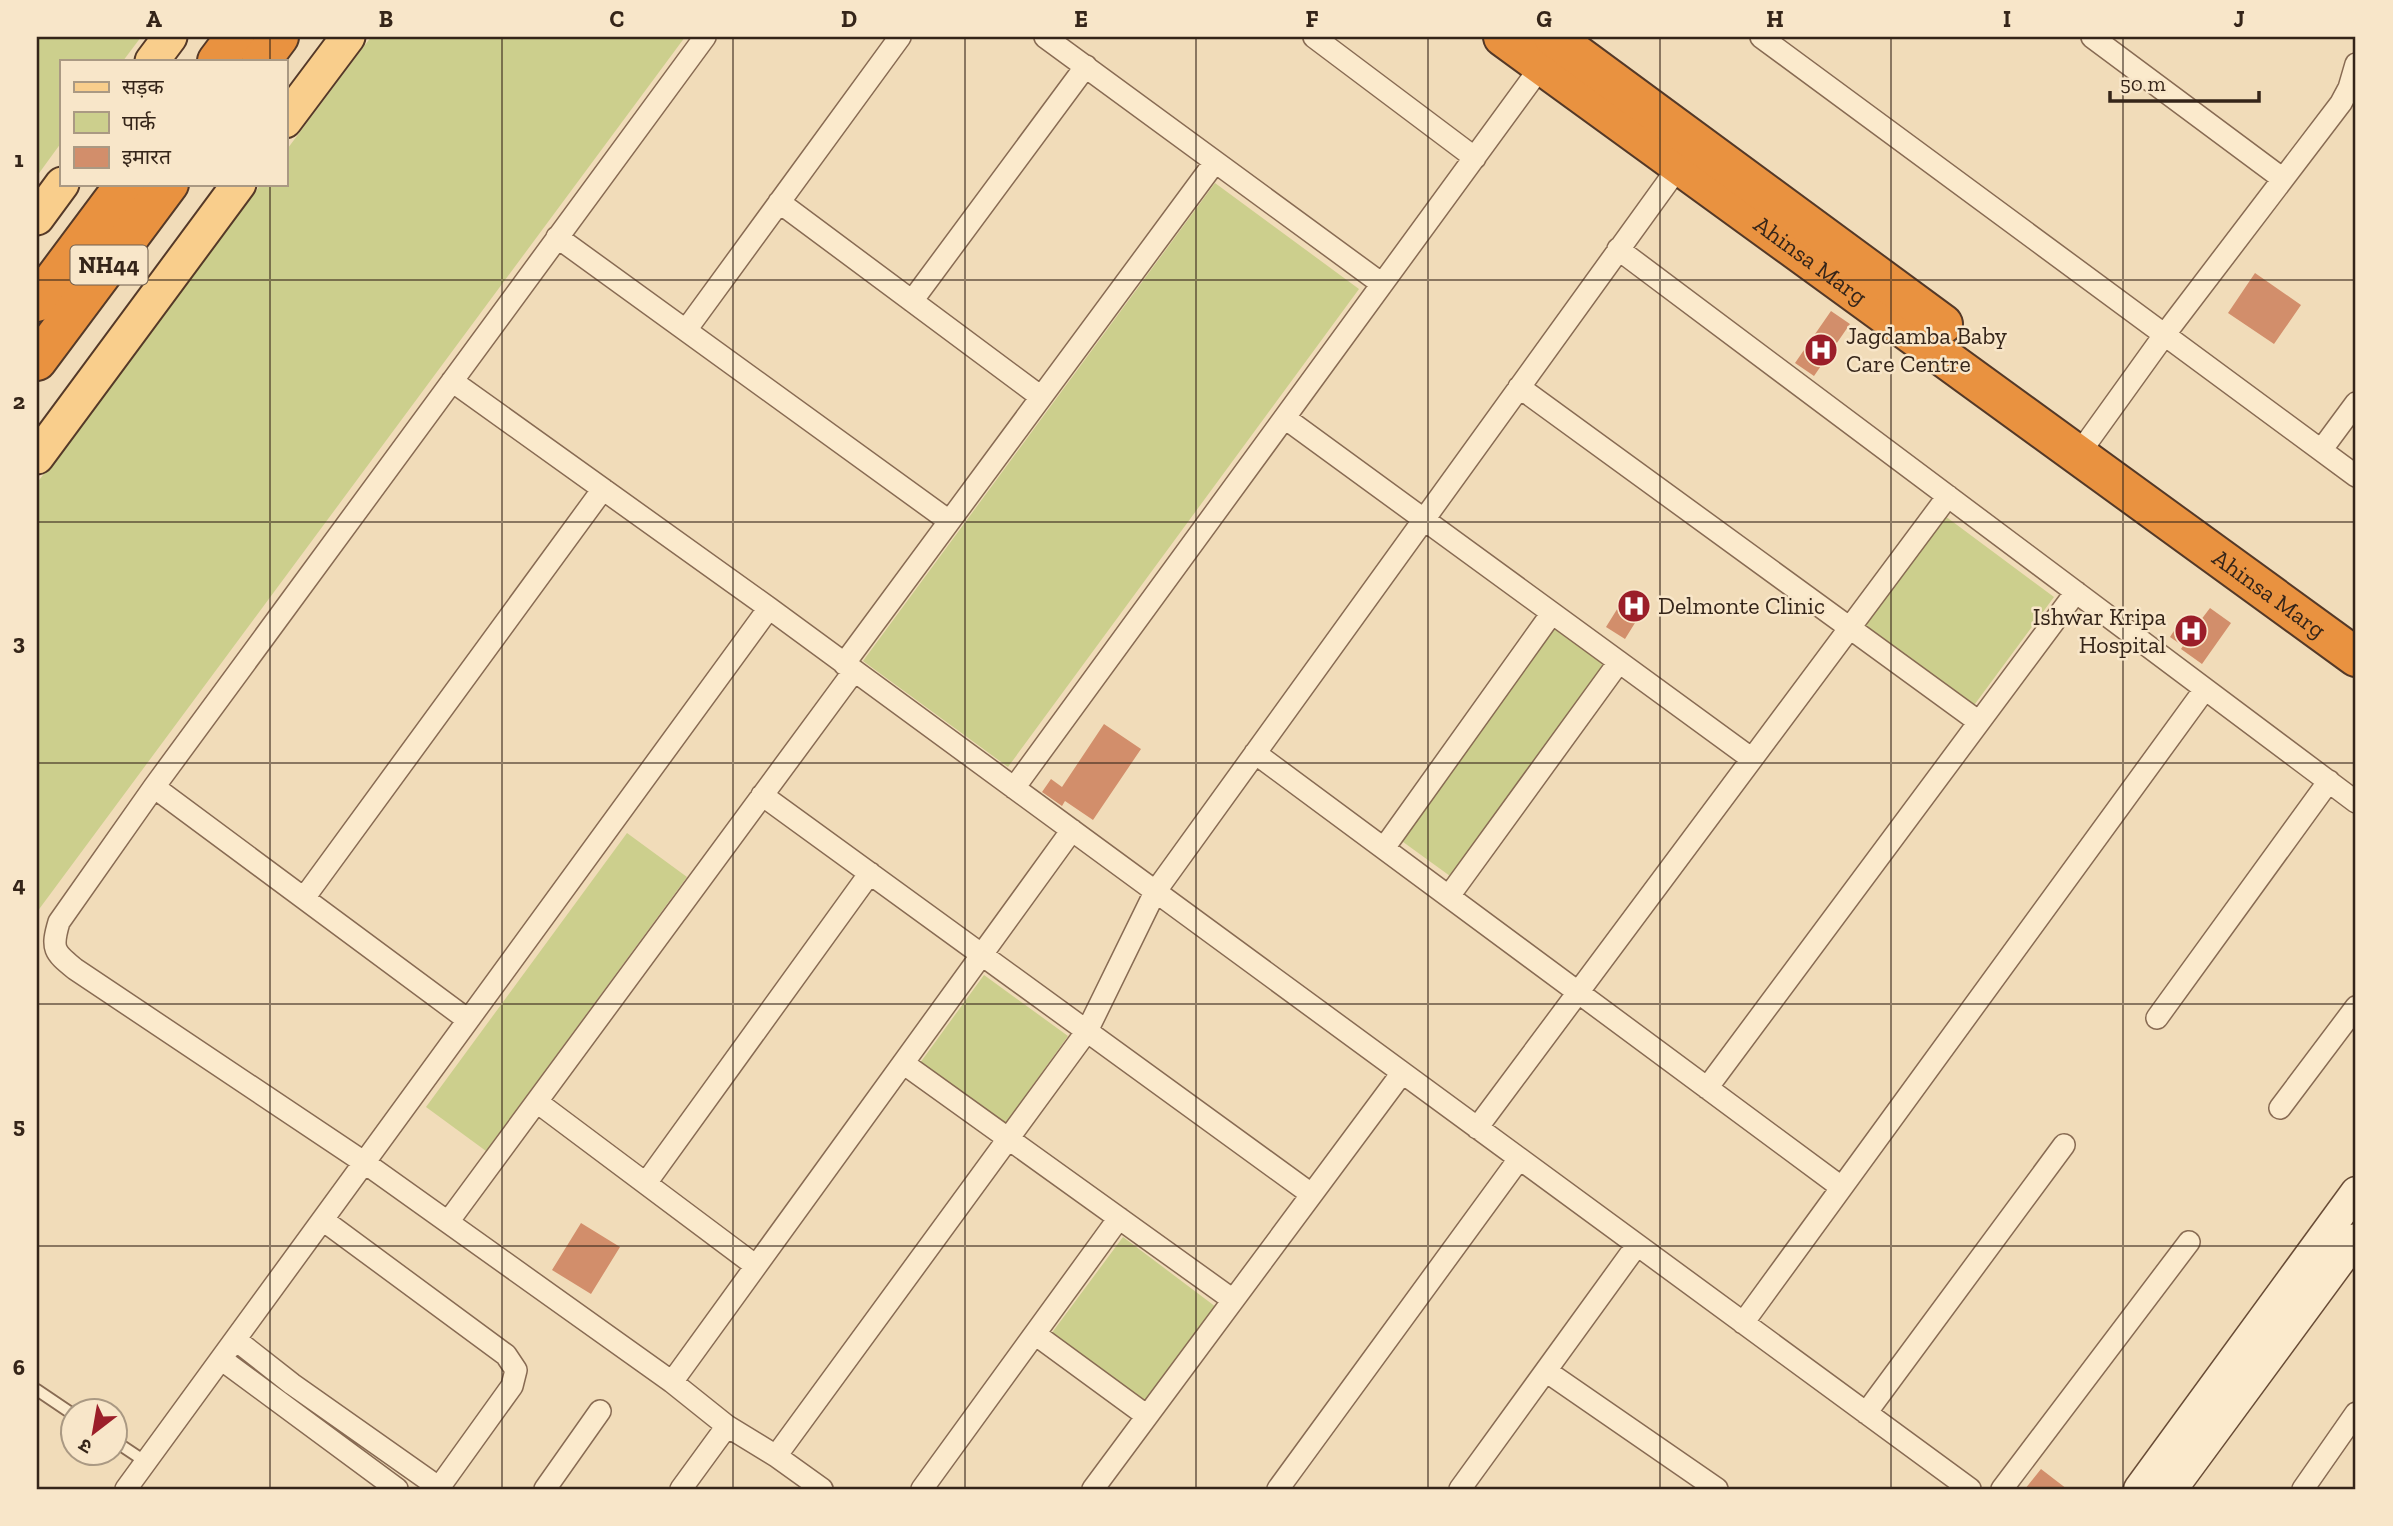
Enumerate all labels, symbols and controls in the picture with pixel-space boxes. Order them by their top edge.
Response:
text: A [146,5,162,33]
text: B [379,5,393,33]
text: C [610,5,624,33]
text: D [841,5,857,33]
text: E [1074,5,1088,33]
text: F [1305,5,1319,33]
text: G [1536,5,1552,33]
text: H [1766,5,1784,33]
text: I [2003,5,2011,33]
text: J [2233,5,2245,33]
legend [60,60,287,186]
scale bar [2110,60,2258,104]
text: 50 m [2120,71,2166,96]
text: सड़क [122,74,164,99]
text: पार्क [122,110,156,135]
text: इमारत [122,144,172,169]
text: 1 [14,145,24,173]
street label: Ahinsa Marg [1748,209,1873,311]
road number: NH44 [70,246,148,284]
place label: Jagdamba Baby Care Centre [1846,321,2008,378]
hospital icon: Jagdamba Baby Care Centre [1802,331,1840,369]
text: 2 [13,387,25,415]
street label: Ahinsa Marg [2207,543,2332,644]
hospital icon: Delmonte Clinic [1615,587,1653,625]
place label: Delmonte Clinic [1658,591,1825,620]
place label: Ishwar Kripa Hospital [2033,602,2166,659]
hospital icon: Ishwar Kripa Hospital [2172,612,2210,650]
text: 3 [13,628,25,656]
text: 4 [12,870,26,898]
text: 5 [13,1111,25,1139]
text: 6 [13,1353,25,1381]
north arrow [60,1396,130,1466]
text: उ [74,1433,96,1459]

